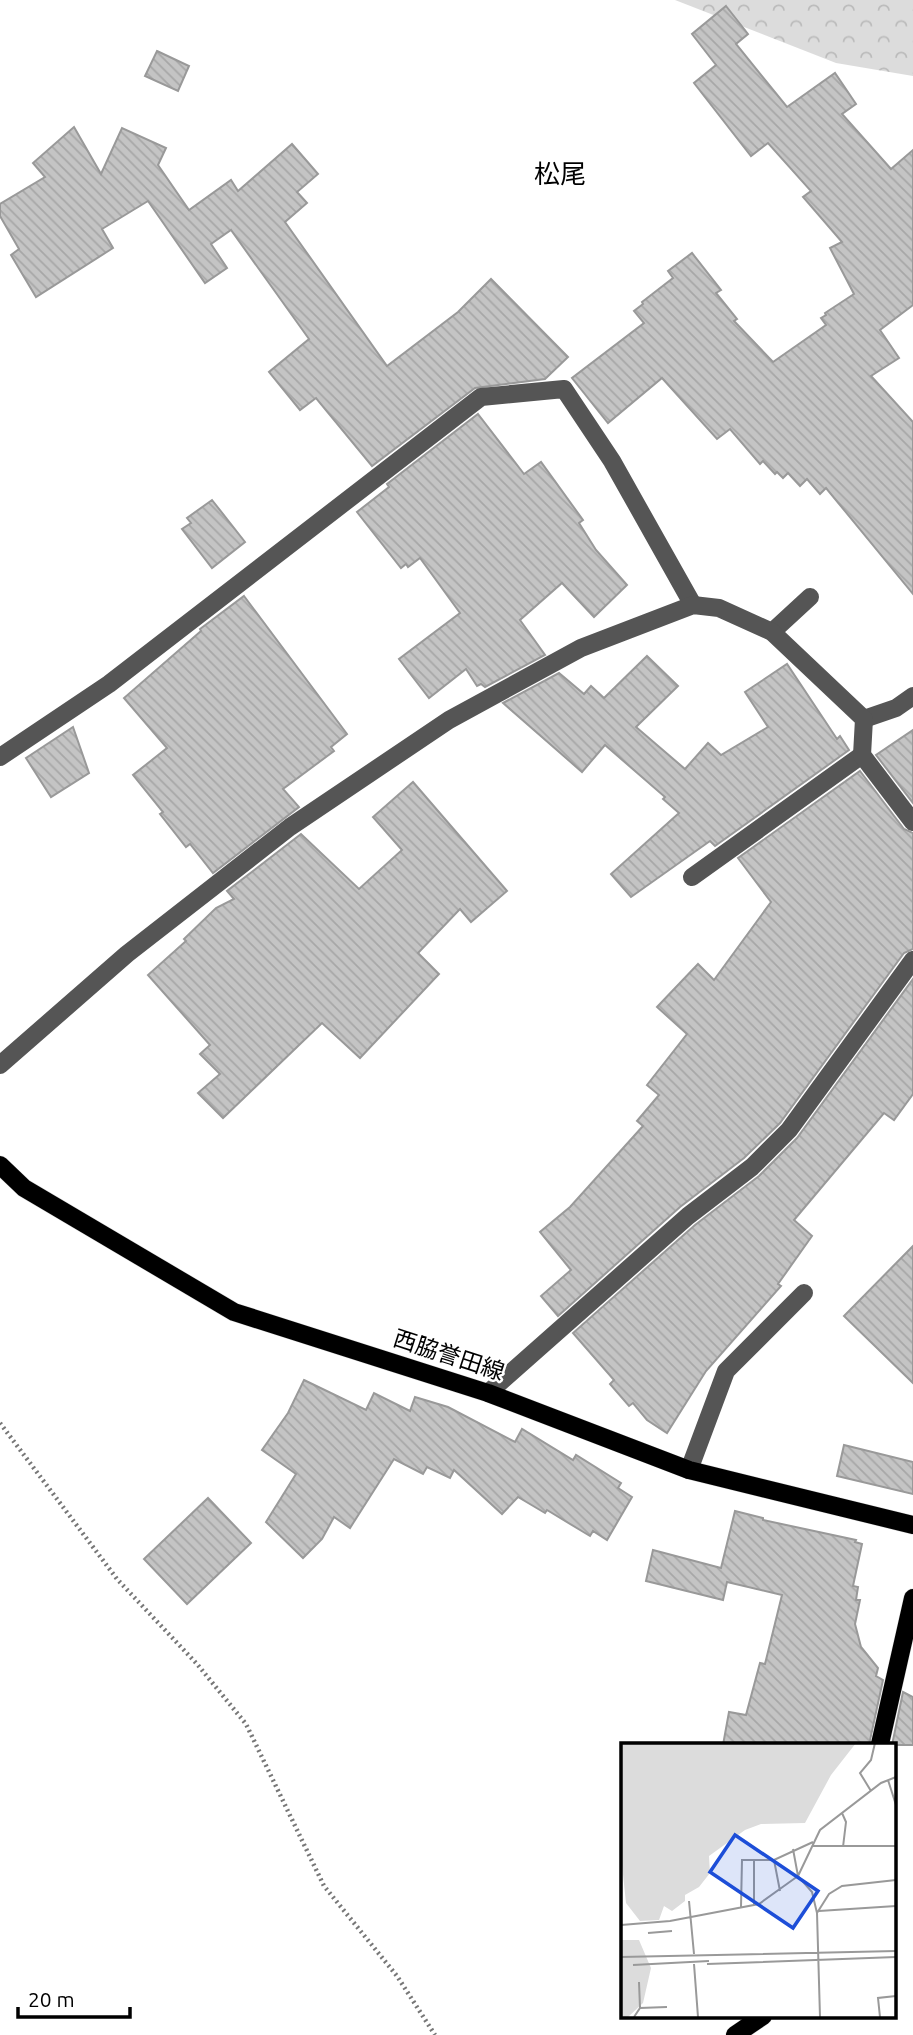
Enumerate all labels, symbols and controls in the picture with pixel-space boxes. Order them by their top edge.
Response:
district label: 松尾 [534,159,586,188]
street label: 西脇誉田線 [391,1325,508,1384]
inset map [621,1743,895,2018]
scale bar [18,1976,130,2020]
text: 20 m [28,1987,75,2011]

